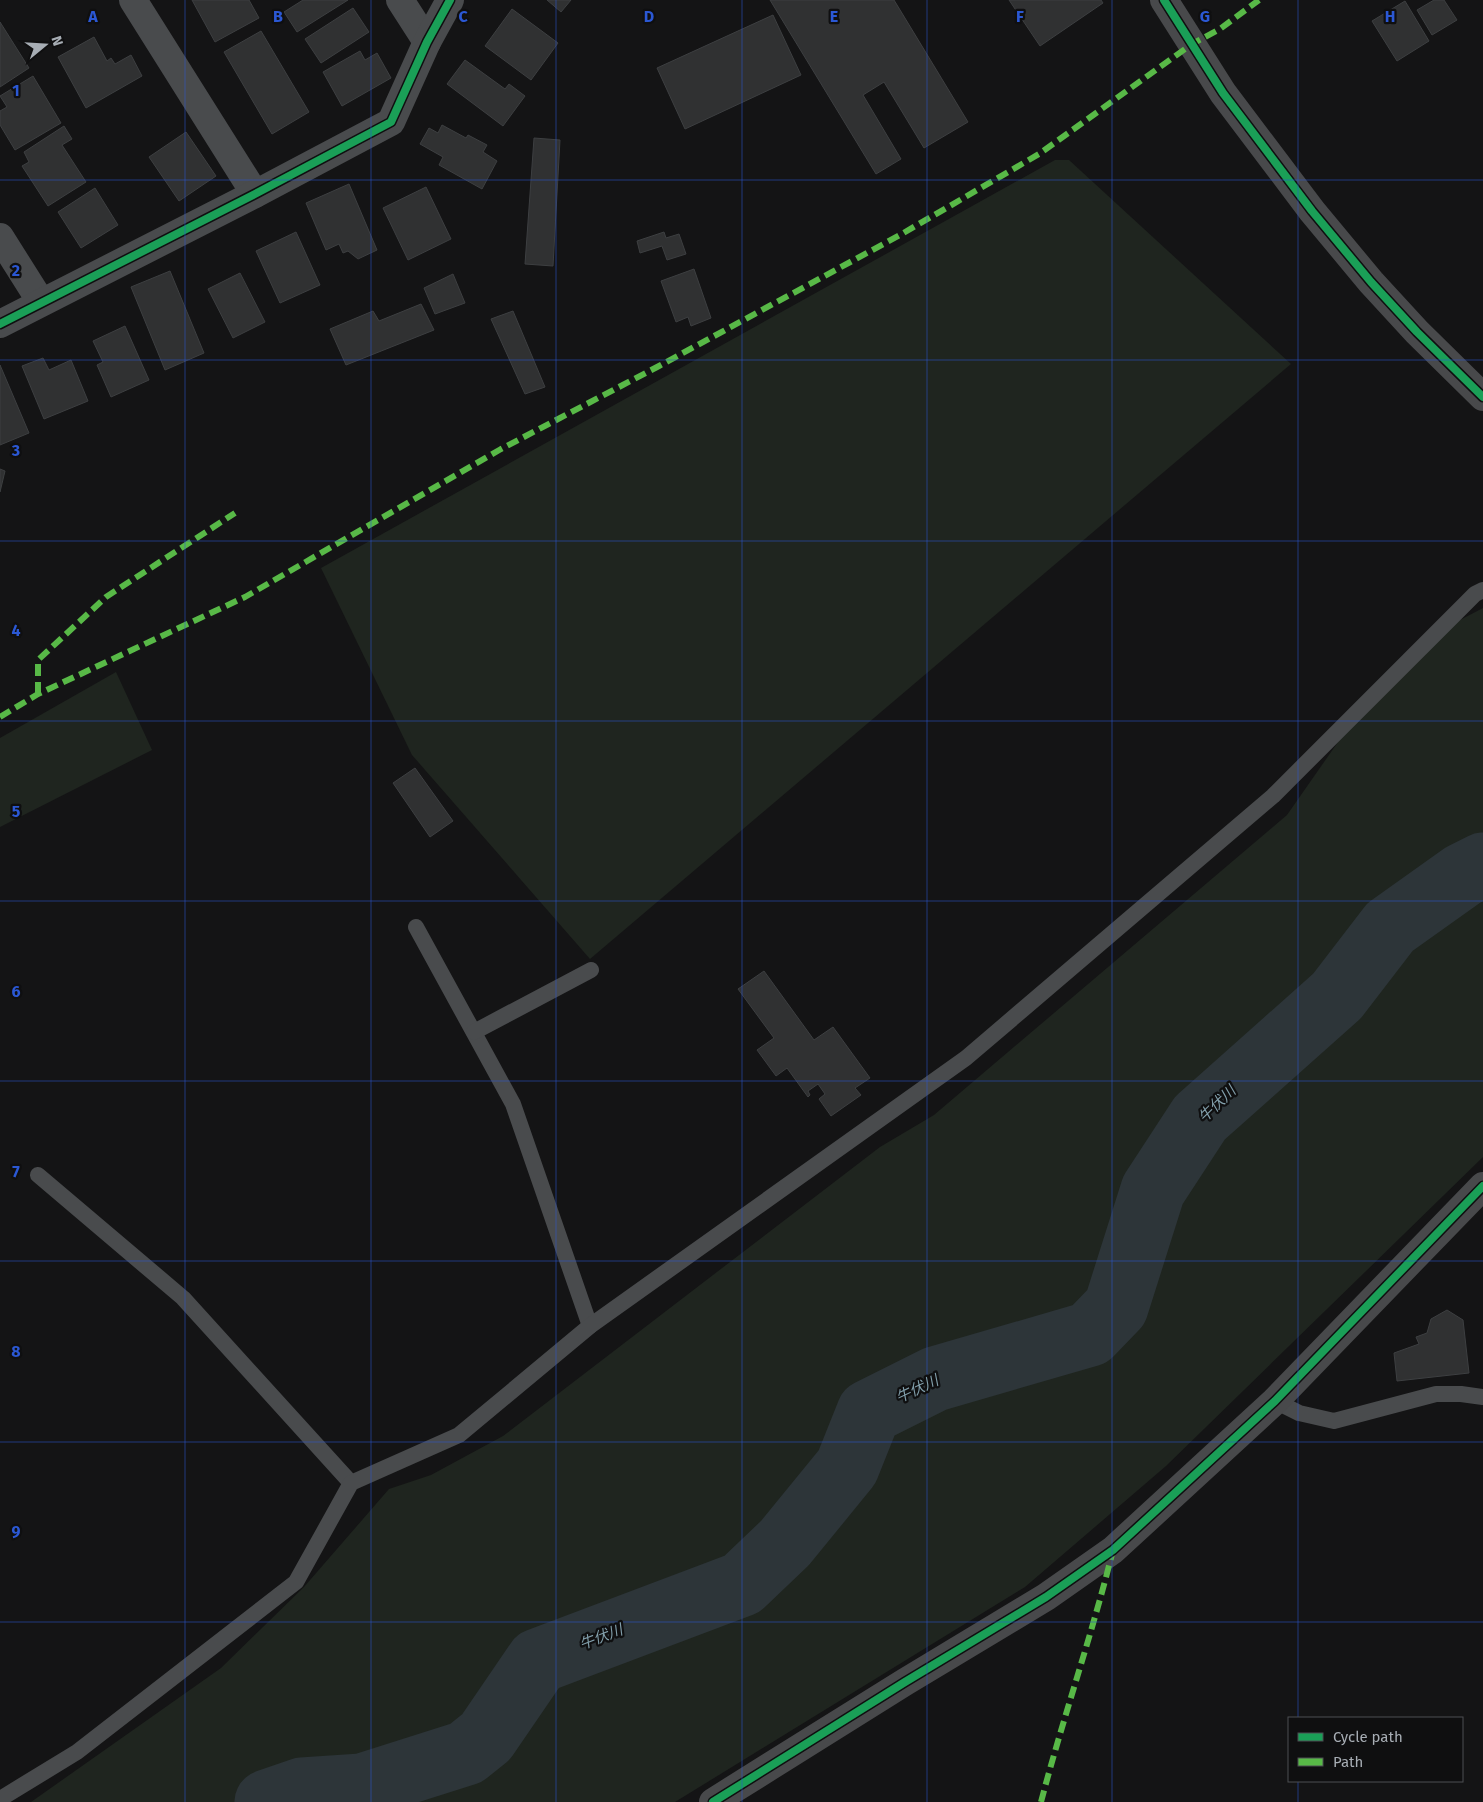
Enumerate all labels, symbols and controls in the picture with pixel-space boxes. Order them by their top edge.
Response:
text: A [87,7,98,26]
text: B [273,7,283,26]
text: C [458,7,468,26]
text: D [644,7,654,26]
text: E [830,7,838,26]
text: F [1016,7,1024,26]
text: G [1200,7,1210,26]
text: H [1385,7,1395,26]
north arrow [20,20,70,70]
text: N [47,34,66,48]
text: 1 [12,81,20,100]
text: 2 [12,261,20,280]
text: 3 [11,441,20,460]
text: 4 [11,621,21,640]
text: 5 [12,802,21,821]
text: 6 [11,982,21,1001]
water label: 牛伏川 [1195,1081,1241,1126]
text: 7 [12,1162,20,1181]
text: 8 [11,1342,21,1361]
water label: 牛伏川 [893,1370,943,1407]
text: 9 [12,1522,21,1541]
water label: 牛伏川 [577,1620,627,1653]
legend [1288,1717,1463,1782]
text: Cycle path [1333,1728,1403,1746]
text: Path [1333,1753,1363,1771]

